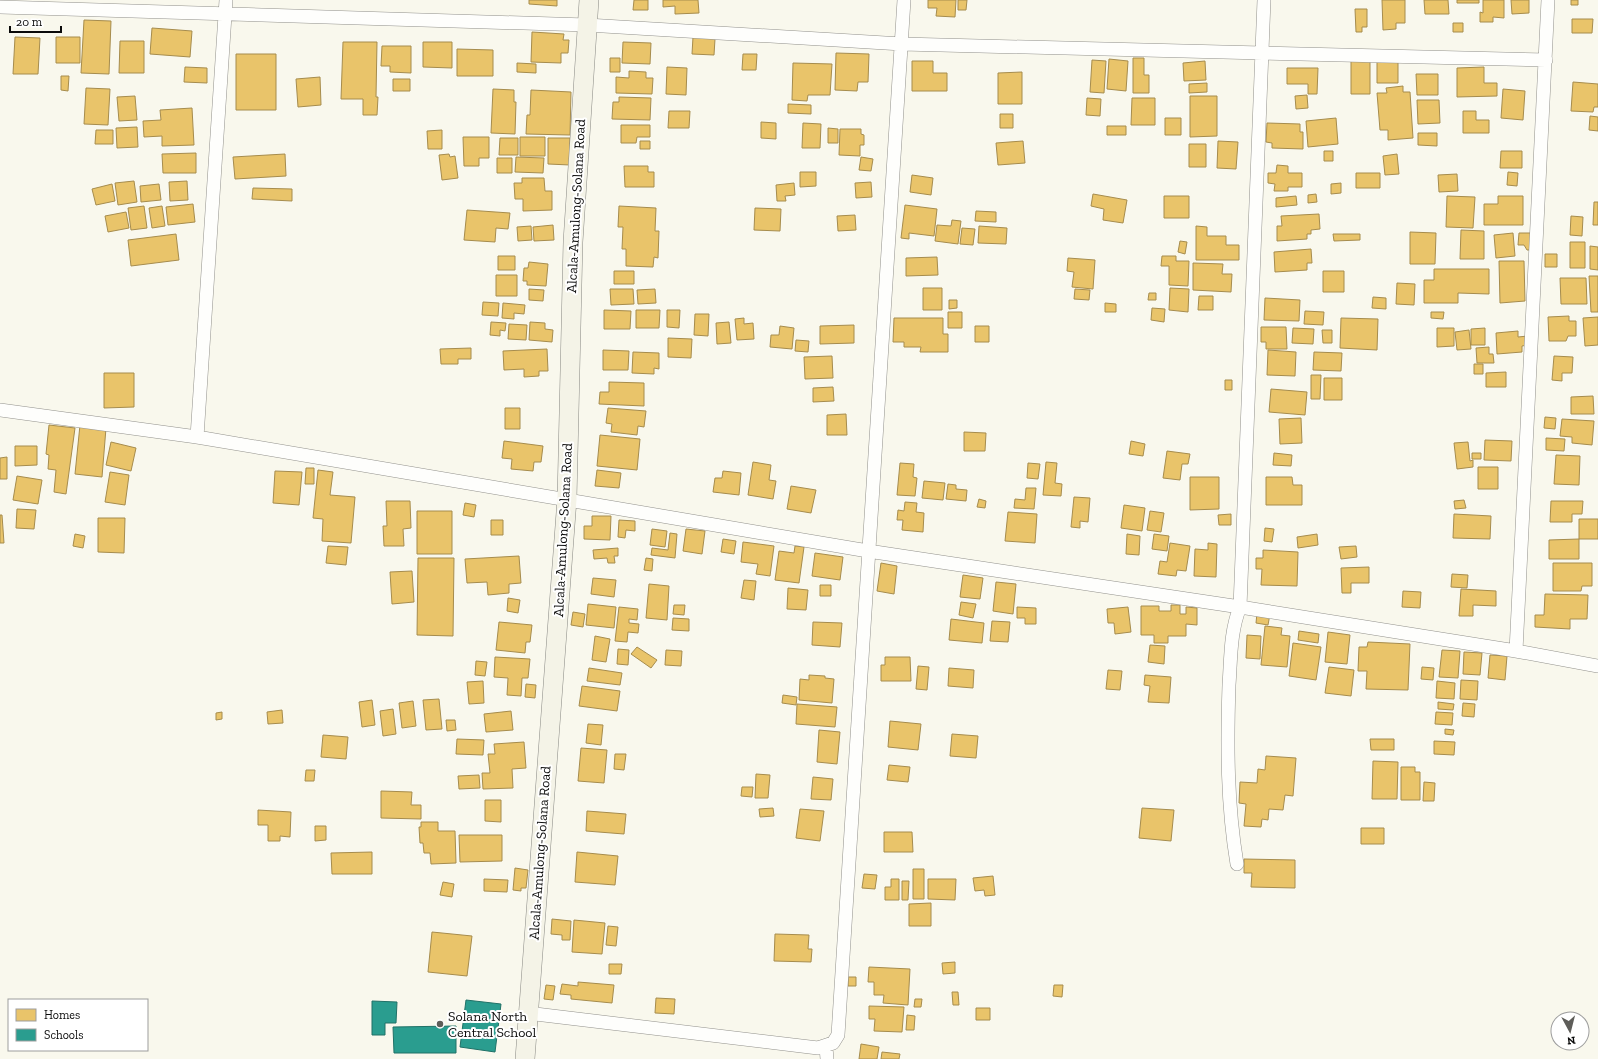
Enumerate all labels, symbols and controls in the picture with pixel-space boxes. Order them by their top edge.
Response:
scale bar [10,8,61,34]
text: 20 m [16,15,43,29]
street label: Alcala-Amulong-Solana Road [563,118,589,293]
street label: Alcala-Amulong-Solana Road [550,442,576,617]
street label: Alcala-Amulong-Solana Road [525,765,555,941]
legend [8,999,148,1051]
text: Homes [44,1008,80,1022]
place label: Solana North Central School [448,1008,537,1041]
north arrow [1550,1011,1590,1051]
marker: Solana North Central School [435,1019,445,1029]
text: Schools [44,1028,83,1042]
text: N [1566,1033,1576,1047]

